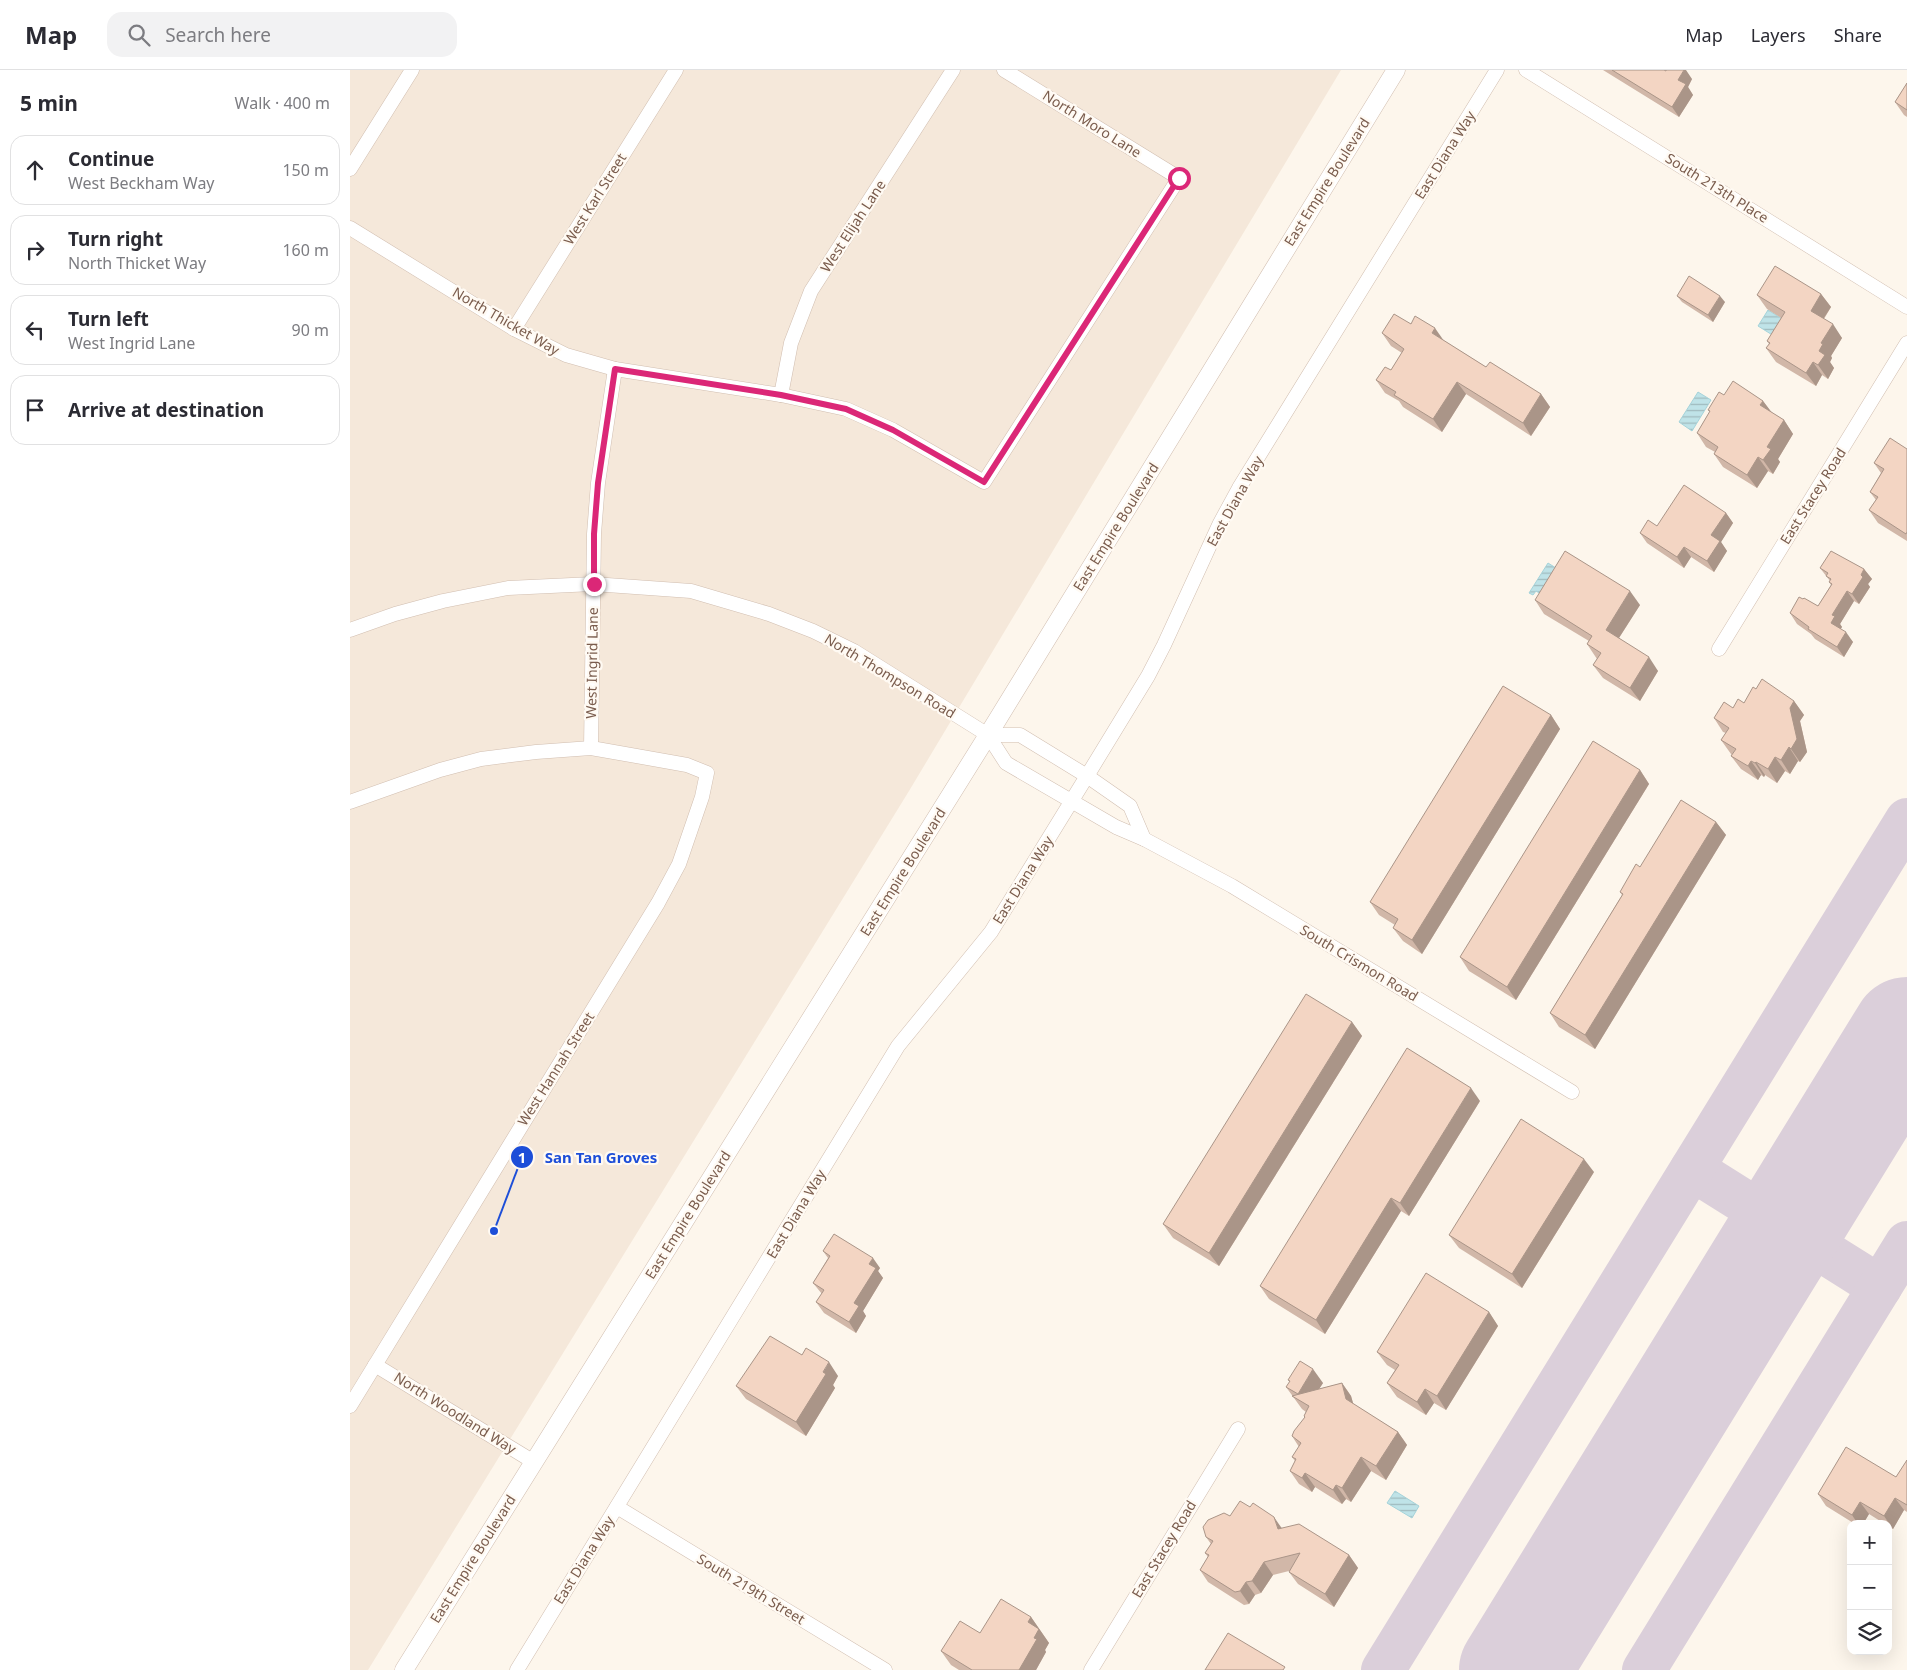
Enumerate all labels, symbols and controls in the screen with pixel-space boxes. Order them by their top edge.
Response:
search box [107,12,457,57]
text: Map [25,18,77,51]
icon: search [125,21,153,49]
text: Search here [165,22,271,48]
text: Map [1685,23,1723,47]
text: Layers [1751,23,1806,47]
text: Share [1834,23,1882,47]
street label: North Moro Lane [1039,86,1145,162]
text: 5 min [20,89,78,117]
text: Walk · 400 m [235,92,330,114]
street label: East Diana Way [1410,106,1480,202]
street label: East Empire Boulevard [1279,114,1374,249]
text: Continue [68,146,154,172]
street label: South 213th Place [1662,148,1772,227]
street label: West Karl Street [559,149,630,248]
icon: ahead [21,156,49,184]
text: 150 m [282,159,329,181]
route start [1168,167,1191,190]
text: West Beckham Way [68,172,215,194]
street label: West Elijah Lane [816,176,890,276]
text: Turn right [68,226,163,252]
icon: right [21,236,49,264]
text: 160 m [282,239,329,261]
text: North Thicket Way [68,252,206,274]
street label: North Thicket Way [449,282,564,359]
text: Turn left [68,306,149,332]
icon: left [21,316,49,344]
text: 90 m [292,319,329,341]
text: West Ingrid Lane [68,332,195,354]
icon: arrive [21,396,49,424]
text: Arrive at destination [68,397,264,423]
street label: East Stacey Road [1775,444,1850,548]
street label: East Diana Way [1202,451,1268,549]
street label: East Empire Boulevard [1068,459,1163,594]
route end [583,573,606,596]
street label: West Ingrid Lane [581,607,602,719]
street label: North Thompson Road [821,629,959,722]
street label: East Empire Boulevard [855,804,950,939]
street label: East Diana Way [988,831,1058,927]
street label: South Crismon Road [1297,920,1422,1005]
street label: West Hannah Street [513,1008,598,1129]
callout: San Tan Groves [510,1142,667,1172]
text: 1 [518,1147,526,1167]
text: San Tan Groves [545,1147,657,1167]
street label: East Empire Boulevard [640,1147,735,1282]
street label: East Diana Way [762,1165,830,1262]
street label: North Woodland Way [391,1367,521,1458]
street label: East Empire Boulevard [425,1491,520,1626]
street label: East Stacey Road [1127,1497,1200,1601]
street label: East Diana Way [549,1511,619,1607]
map controls [1847,1520,1892,1655]
button: + [1847,1520,1892,1565]
street label: South 219th Street [694,1549,809,1628]
button: − [1847,1565,1892,1610]
button: layers [1847,1610,1892,1655]

